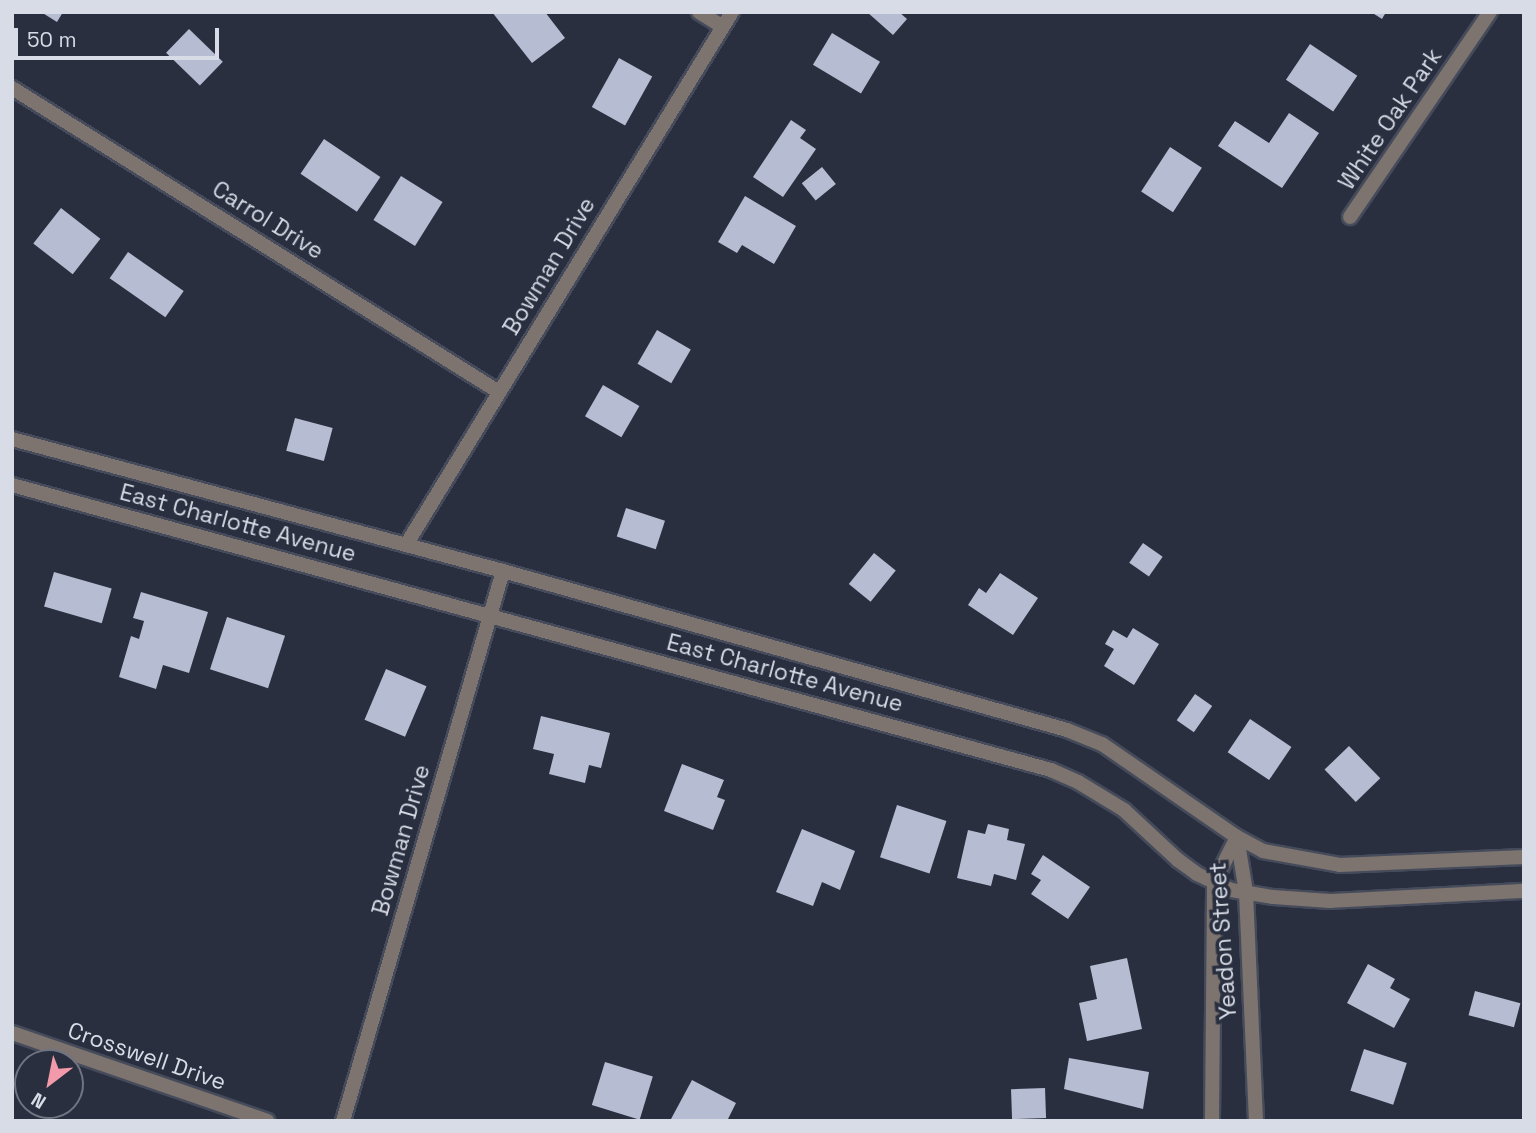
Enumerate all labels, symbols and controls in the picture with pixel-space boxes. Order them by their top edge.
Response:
scale bar [18,14,222,58]
text: 50 m [27,26,77,53]
street label: White Oak Park [1333,43,1447,195]
street label: Carrol Drive [207,175,329,265]
street label: Bowman Drive [497,192,601,340]
street label: East Charlotte Avenue [117,478,359,568]
street label: East Charlotte Avenue [664,628,906,718]
street label: Bowman Drive [366,761,436,919]
street label: Yeadon Street [1204,861,1242,1021]
street label: Crosswell Drive [64,1016,230,1096]
north arrow [14,1049,84,1119]
text: N [27,1087,51,1115]

